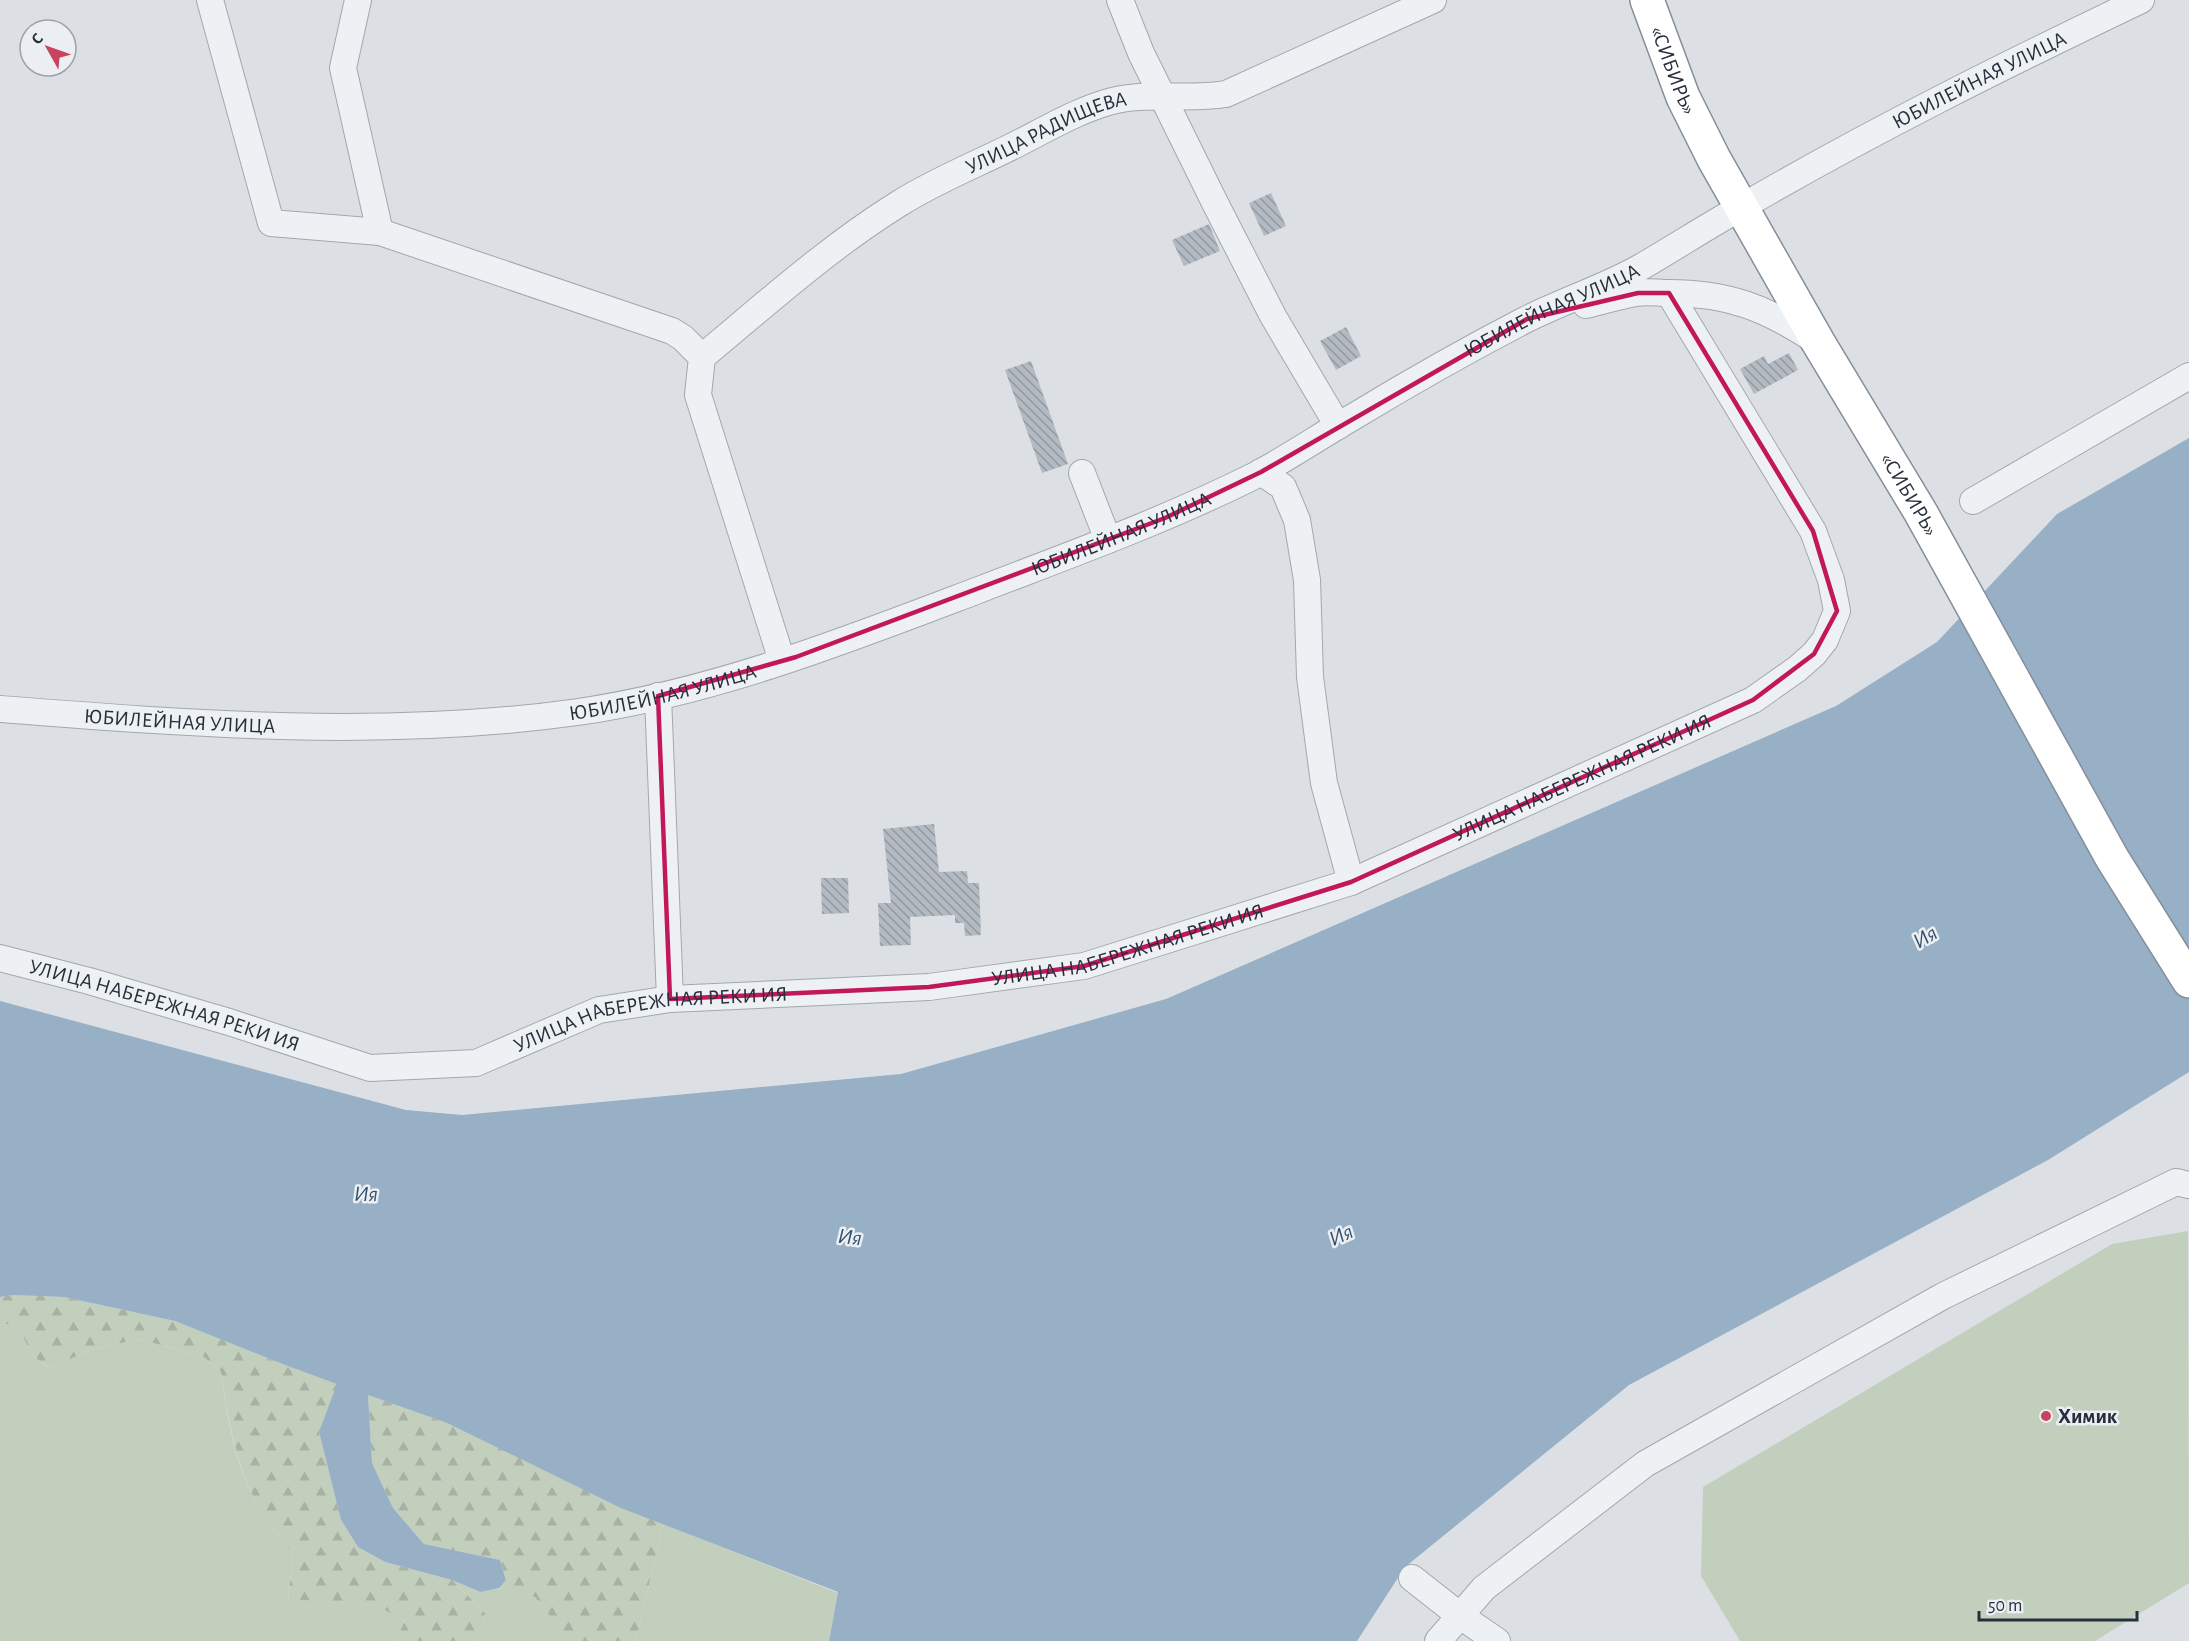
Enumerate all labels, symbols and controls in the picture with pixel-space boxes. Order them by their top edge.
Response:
north arrow [18,18,78,78]
street label: «СИБИРЬ» [1647,23,1700,118]
street label: ЮБИЛЕЙНАЯ УЛИЦА [1889,27,2069,132]
text: С [28,30,46,48]
street label: УЛИЦА РАДИЩЕВА [962,88,1128,178]
street label: ЮБИЛЕЙНАЯ УЛИЦА [1460,259,1643,361]
street label: «СИБИРЬ» [1877,449,1942,540]
street label: ЮБИЛЕЙНАЯ УЛИЦА [1028,488,1214,579]
street label: ЮБИЛЕЙНАЯ УЛИЦА [568,660,759,724]
street label: ЮБИЛЕЙНАЯ УЛИЦА [83,705,276,736]
street label: УЛИЦА НАБЕРЕЖНАЯ РЕКИ ИЯ [1449,710,1714,845]
street label: УЛИЦА НАБЕРЕЖНАЯ РЕКИ ИЯ [990,900,1266,989]
water label: Ия [1909,921,1941,953]
street label: УЛИЦА НАБЕРЕЖНАЯ РЕКИ ИЯ [27,955,302,1055]
street label: УЛИЦА НАБЕРЕЖНАЯ РЕКИ ИЯ [511,983,788,1056]
water label: Ия [354,1183,378,1205]
water label: Ия [1326,1220,1356,1250]
water label: Ия [837,1225,863,1249]
place label: Химик [2058,1406,2118,1427]
marker: Химик [2039,1409,2053,1423]
scale bar [1979,1584,2136,1622]
text: 50 m [1988,1597,2022,1615]

